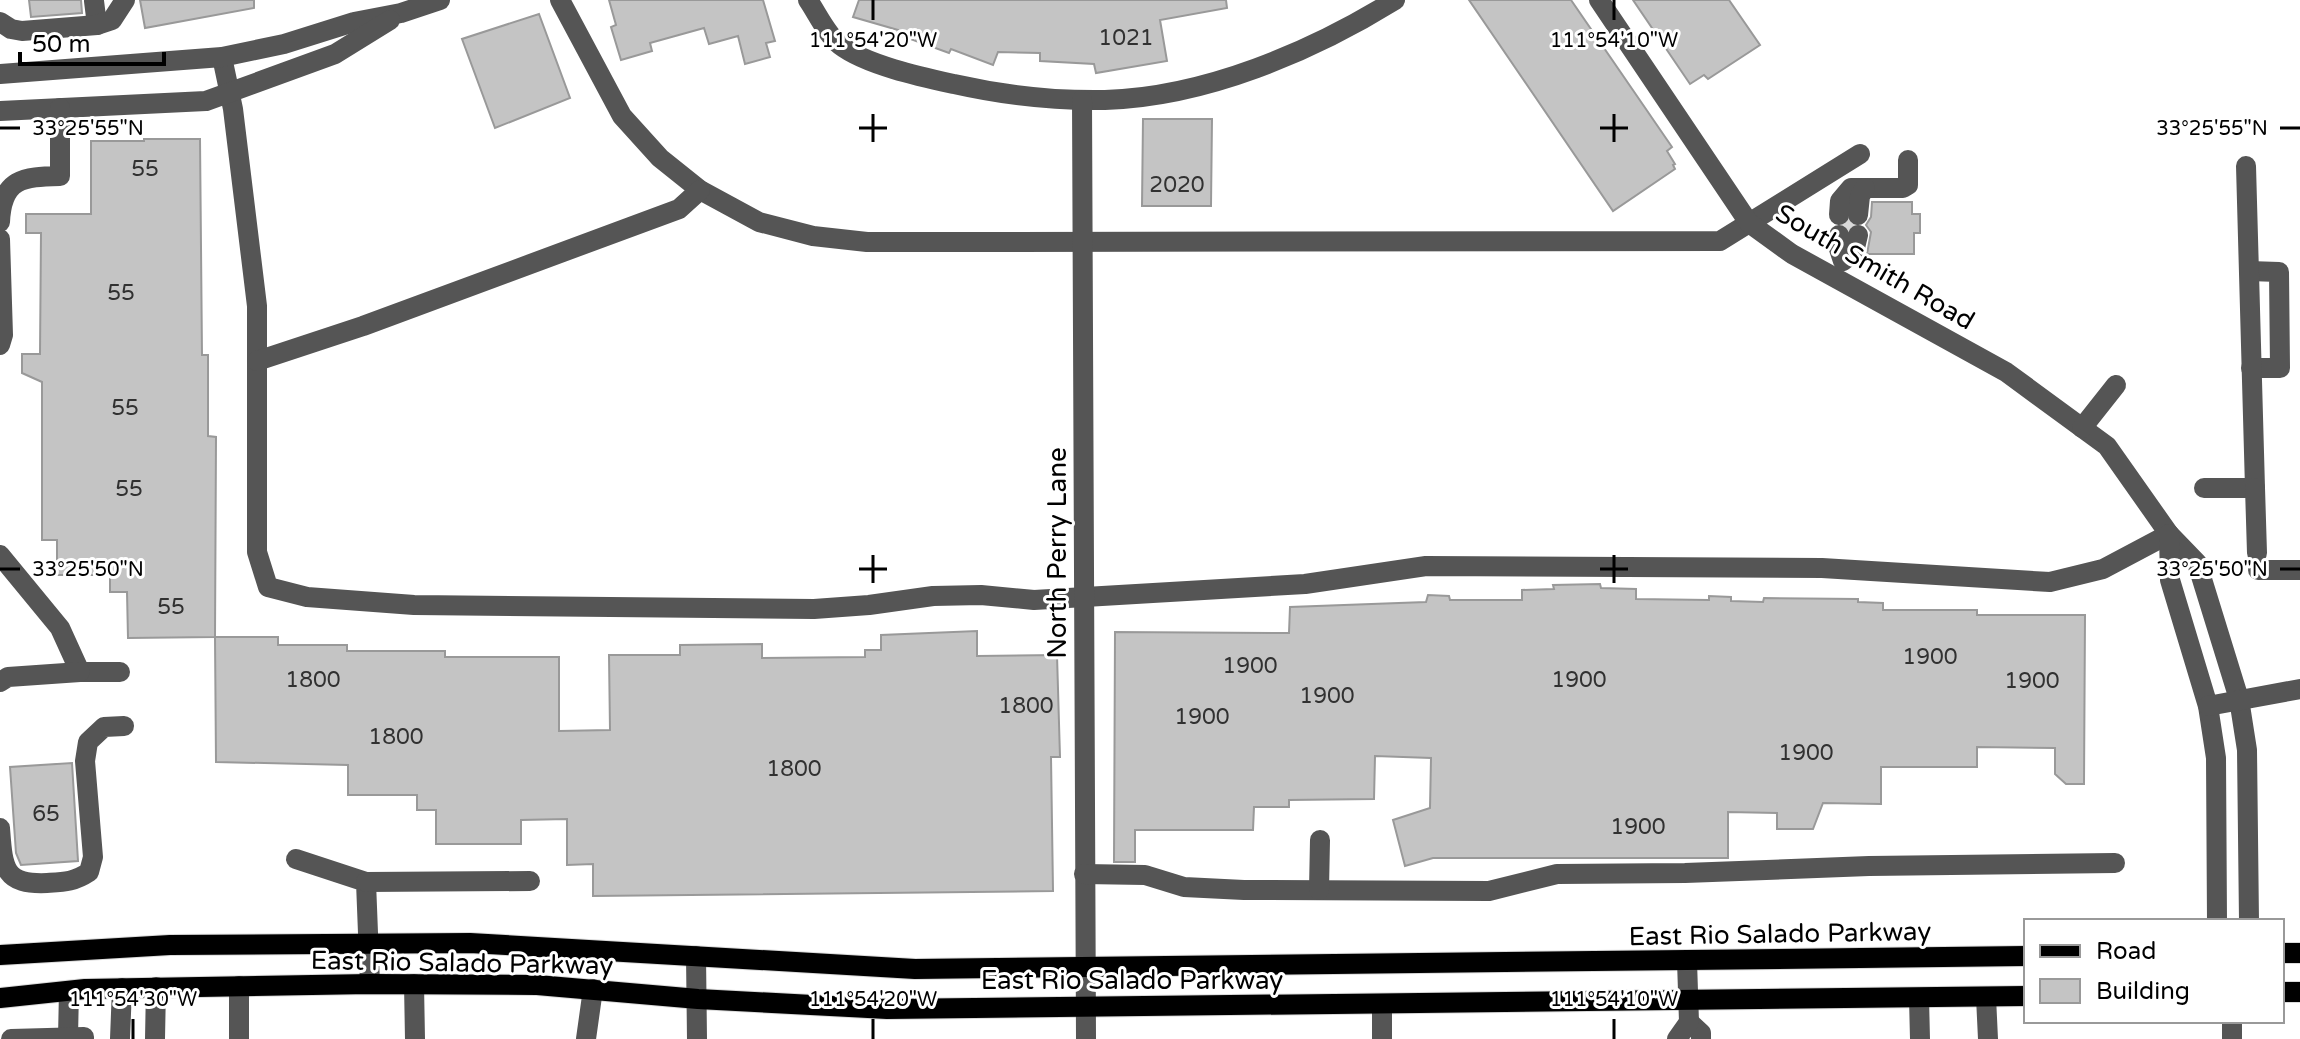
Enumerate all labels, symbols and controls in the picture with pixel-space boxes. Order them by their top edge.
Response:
scale bar [20,16,164,66]
house number: 1021 [1098,25,1154,51]
text: 111°54'20"W [809,29,937,53]
text: 111°54'10"W [1550,29,1678,53]
text: 50 m [32,30,90,59]
text: 33°25'55"N [32,117,144,141]
text: 33°25'55"N [2156,117,2268,141]
house number: 55 [131,156,159,182]
house number: 2020 [1149,172,1205,198]
street label: South Smith Road [1770,198,1980,336]
house number: 55 [107,280,135,306]
house number: 55 [111,395,139,421]
street label: North Perry Lane [1042,447,1073,659]
house number: 55 [115,476,143,502]
text: 33°25'50"N [32,558,144,582]
text: 33°25'50"N [2156,558,2268,582]
house number: 55 [157,594,185,620]
house number: 1900 [1902,644,1958,670]
house number: 1900 [1222,653,1278,679]
house number: 1800 [285,667,341,693]
house number: 1900 [1551,667,1607,693]
house number: 1900 [2004,668,2060,694]
house number: 1900 [1299,683,1355,709]
house number: 1800 [998,693,1054,719]
house number: 1900 [1174,704,1230,730]
house number: 1800 [368,724,424,750]
house number: 1900 [1778,740,1834,766]
house number: 1800 [766,756,822,782]
house number: 65 [32,801,60,827]
house number: 1900 [1610,814,1666,840]
street label: East Rio Salado Parkway [1628,916,1932,952]
legend [2024,919,2284,1023]
text: Road [2096,937,2156,966]
street label: East Rio Salado Parkway [310,945,614,981]
street label: East Rio Salado Parkway [981,965,1283,996]
text: Building [2096,977,2190,1006]
text: 111°54'30"W [69,988,197,1012]
text: 111°54'20"W [809,988,937,1012]
text: 111°54'10"W [1550,988,1678,1012]

